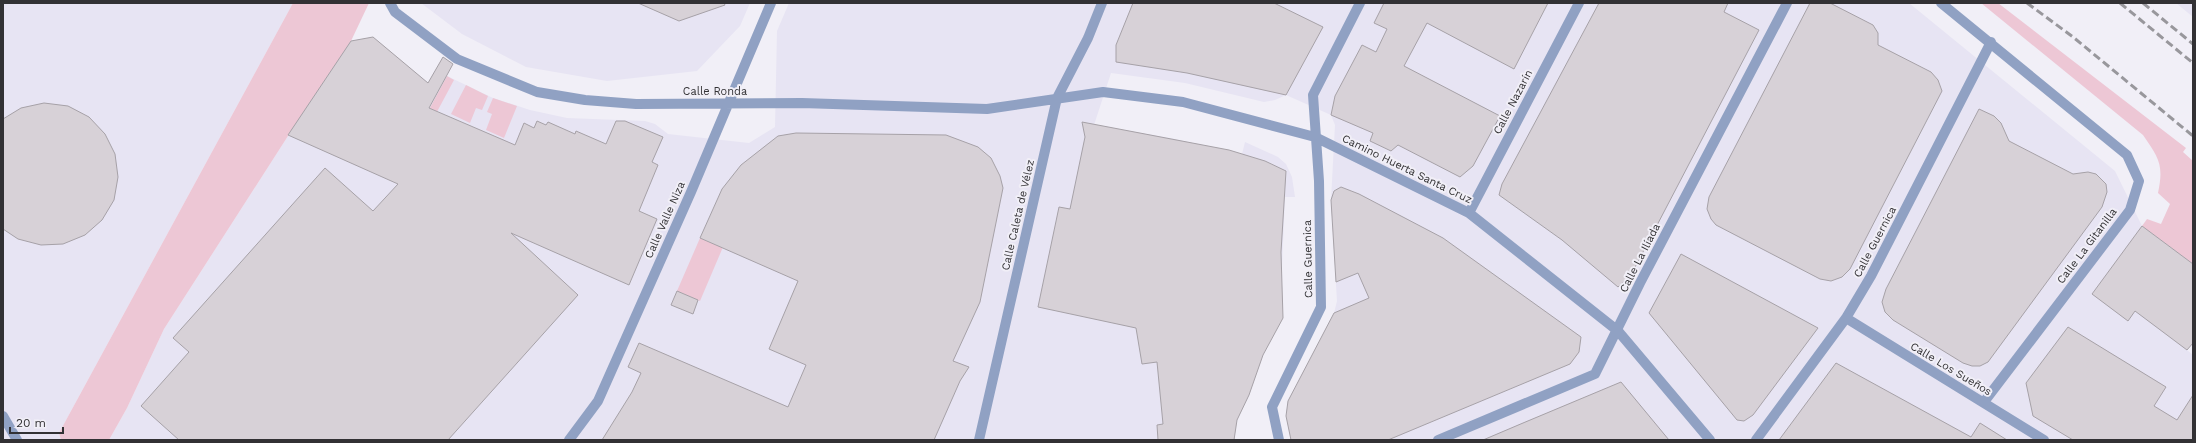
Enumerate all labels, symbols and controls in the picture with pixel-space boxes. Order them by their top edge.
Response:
street label: Calle Nazarín [1491,68,1535,136]
street label: Calle Ronda [683,85,747,98]
street label: Camino Huerta Santa Cruz [1340,132,1474,206]
street label: Calle Caleta de Vélez [999,158,1037,272]
street label: Calle Valle Niza [642,180,688,260]
street label: Calle Guernica [1851,204,1899,280]
street label: Calle La Gitanilla [2054,206,2120,286]
street label: Calle Guernica [1301,220,1315,298]
street label: Calle La Ilíada [1617,221,1663,295]
street label: Calle Los Sueños [1908,340,1994,398]
scale bar [10,409,63,435]
text: 20 m [16,416,46,430]

